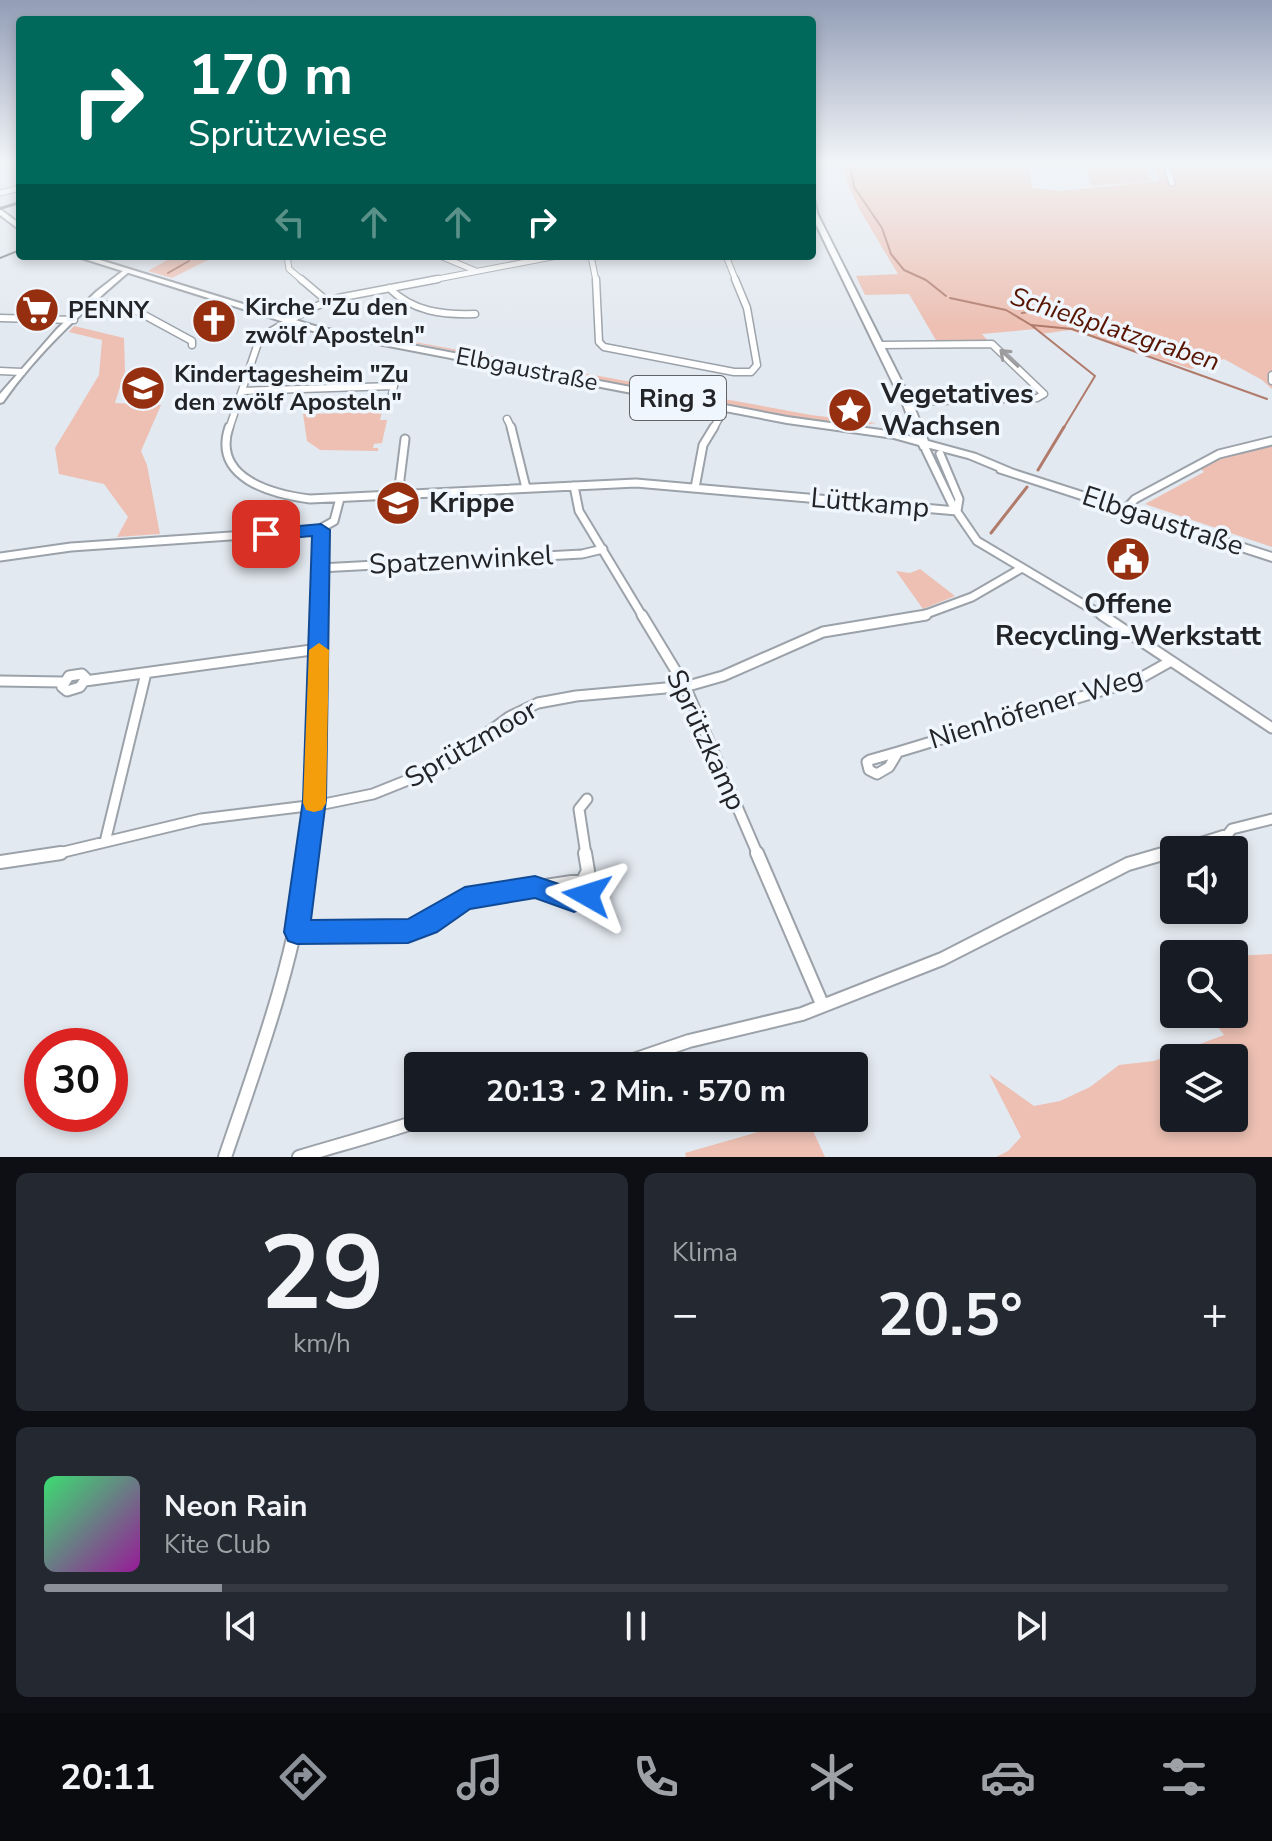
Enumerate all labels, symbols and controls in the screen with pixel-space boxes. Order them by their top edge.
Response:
text: 170 m [188,37,353,114]
icon: right [56,48,160,152]
text: Sprützwiese [188,110,388,159]
icon: left [268,200,312,244]
icon: ahead [352,200,396,244]
icon: ahead [436,200,480,244]
icon: right [520,200,564,244]
water label: Schießplatzgraben [1006,279,1224,379]
supermarket icon: PENNY [13,286,61,334]
place label: Kirche "Zu den zwölf Aposteln" [245,291,425,351]
place label: PENNY [68,294,150,326]
church icon: Kirche "Zu den zwölf Aposteln" [190,297,238,345]
street label: Elbgaustraße [453,340,601,398]
one-way arrow [999,348,1019,367]
place label: Kindertagesheim "Zu den zwölf Aposteln" [174,358,409,418]
school or university icon: Kindertagesheim "Zu den zwölf Aposteln" [119,364,167,412]
place label: Vegetatives Wachsen [880,375,1034,445]
road number: Ring 3 [630,376,726,420]
place icon: Vegetatives Wachsen [826,386,874,434]
street label: Elbgaustraße [1077,477,1249,565]
school or university icon: Krippe [374,479,422,527]
street label: Lüttkamp [809,479,931,527]
place label: Krippe [429,484,514,522]
pin [232,500,300,568]
icon: arrive [244,512,288,556]
public building icon: Offene Recycling-Werkstatt [1104,535,1152,583]
street label: Spatzenwinkel [368,536,555,584]
place label: Offene Recycling-Werkstatt [995,585,1261,655]
street label: Nienhöfener Weg [924,657,1148,759]
street label: Sprützkamp [657,664,755,816]
street label: Sprützmoor [398,691,544,797]
map controls [1160,836,1248,1132]
button: sound [1160,836,1248,924]
position arrow [545,853,629,937]
button: search [1160,940,1248,1028]
speed limit sign: 30 [24,1028,128,1132]
button: layers [1160,1044,1248,1132]
text: 20:13 · 2 Min. · 570 m [486,1071,786,1112]
text: 29 [260,1203,384,1345]
text: Klima [672,1235,738,1270]
text: 20.5° [877,1274,1023,1356]
text: − [672,1285,698,1345]
text: + [1202,1285,1228,1345]
text: km/h [293,1326,351,1361]
text: Neon Rain [164,1486,308,1527]
text: Kite Club [164,1527,271,1562]
icon: previous [219,1604,263,1648]
icon: pause [614,1604,658,1648]
icon: next [1009,1604,1053,1648]
icon: directions [275,1749,331,1805]
icon: music [452,1749,508,1805]
icon: phone [628,1749,684,1805]
icon: climate [804,1749,860,1805]
icon: car [980,1749,1036,1805]
icon: filters [1156,1749,1212,1805]
text: 20:11 [60,1753,155,1802]

